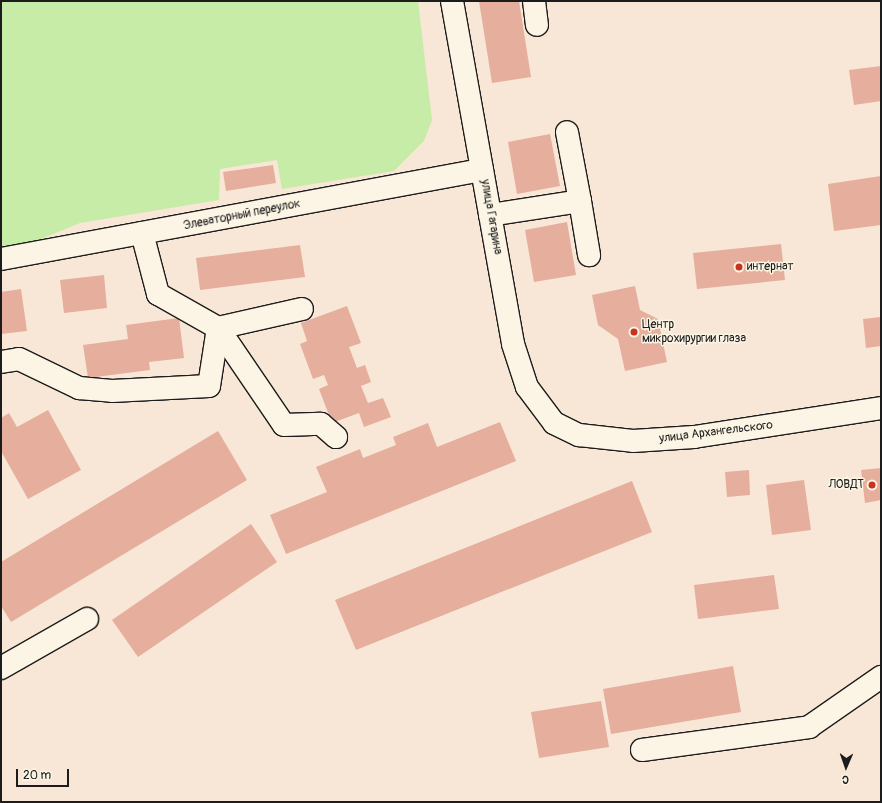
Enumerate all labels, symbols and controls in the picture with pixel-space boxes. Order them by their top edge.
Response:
street label: улица Гагарина [477,178,505,256]
street label: Элеваторный переулок [182,197,302,233]
place label: интернат [747,260,793,274]
marker: интернат [734,262,744,272]
place label: Центр микрохирургии глаза [642,318,746,346]
marker: Центр микрохирургии глаза [629,327,639,337]
street label: улица Архангельского [658,418,774,446]
place label: ЛОВДТ [829,478,864,492]
marker: ЛОВДТ [867,480,877,490]
north arrow [826,747,866,787]
scale bar [18,761,71,787]
text: 20 m [23,768,51,783]
text: С [842,773,849,786]

